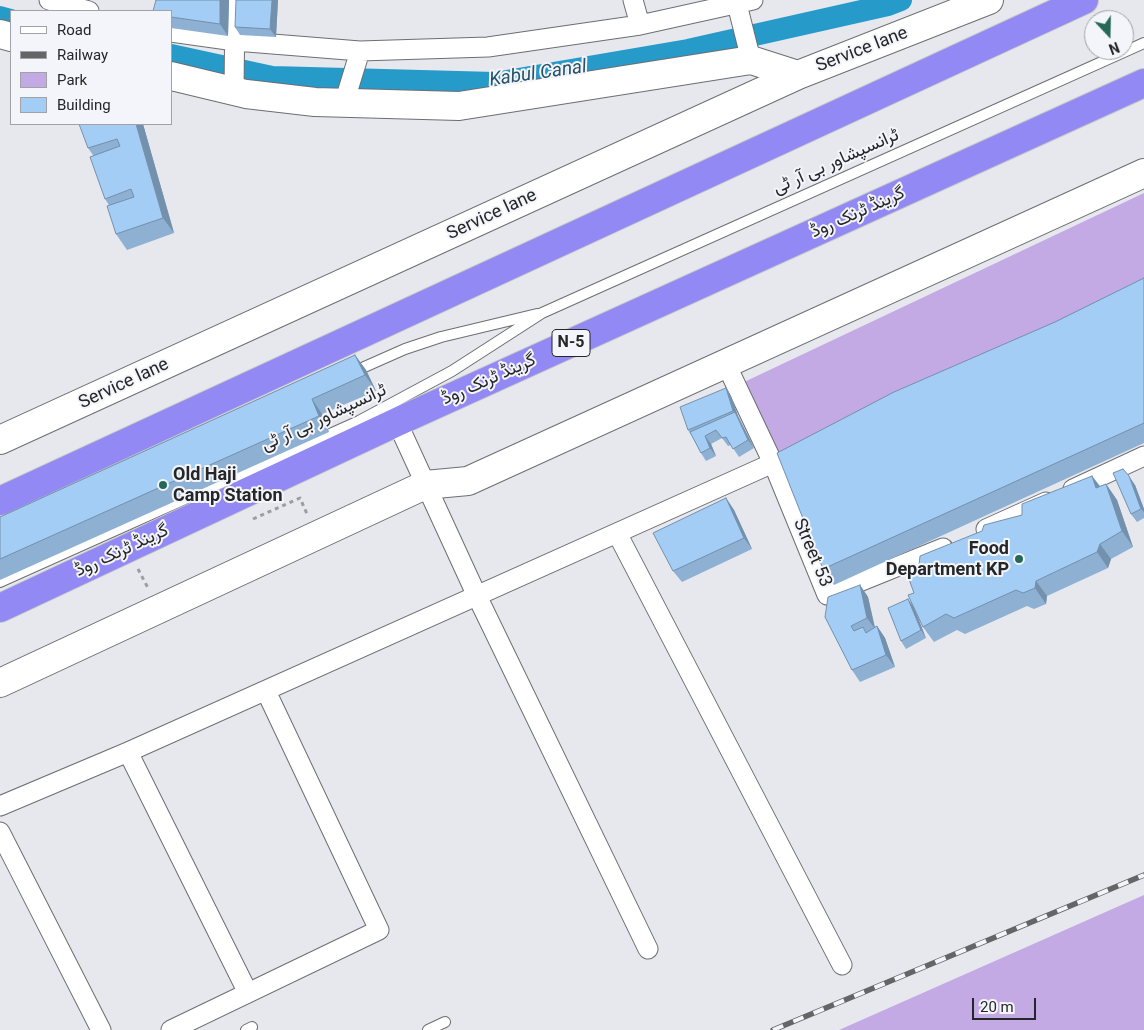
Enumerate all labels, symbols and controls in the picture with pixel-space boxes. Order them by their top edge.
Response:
legend [10,10,172,125]
north arrow [1084,10,1134,60]
text: Road [57,21,91,39]
street label: Service lane [813,23,911,77]
text: N [1107,39,1122,57]
text: Railway [57,46,108,64]
water label: Kabul Canal [488,56,588,92]
text: Park [57,71,87,89]
text: Building [57,96,111,114]
street label: ٹرانسپشاور بی آر ٹی [770,125,902,199]
street label: گرینڈ ٹرنک روڈ [808,183,908,243]
street label: Service lane [444,185,540,245]
road number: N-5 [552,329,590,356]
street label: گرینڈ ٹرنک روڈ [439,350,539,410]
street label: Service lane [76,354,172,414]
street label: ٹرانسپشاور بی آر ٹی [258,380,390,456]
place label: Old Haji Camp Station [173,464,283,506]
marker: Old Haji Camp Station [157,479,169,491]
street label: Street 53 [788,516,836,590]
street label: گرینڈ ٹرنک روڈ [72,520,172,582]
place label: Food Department KP [886,538,1009,580]
marker: Food Department KP [1013,553,1025,565]
scale bar [974,988,1038,1020]
text: 20 m [980,998,1014,1016]

